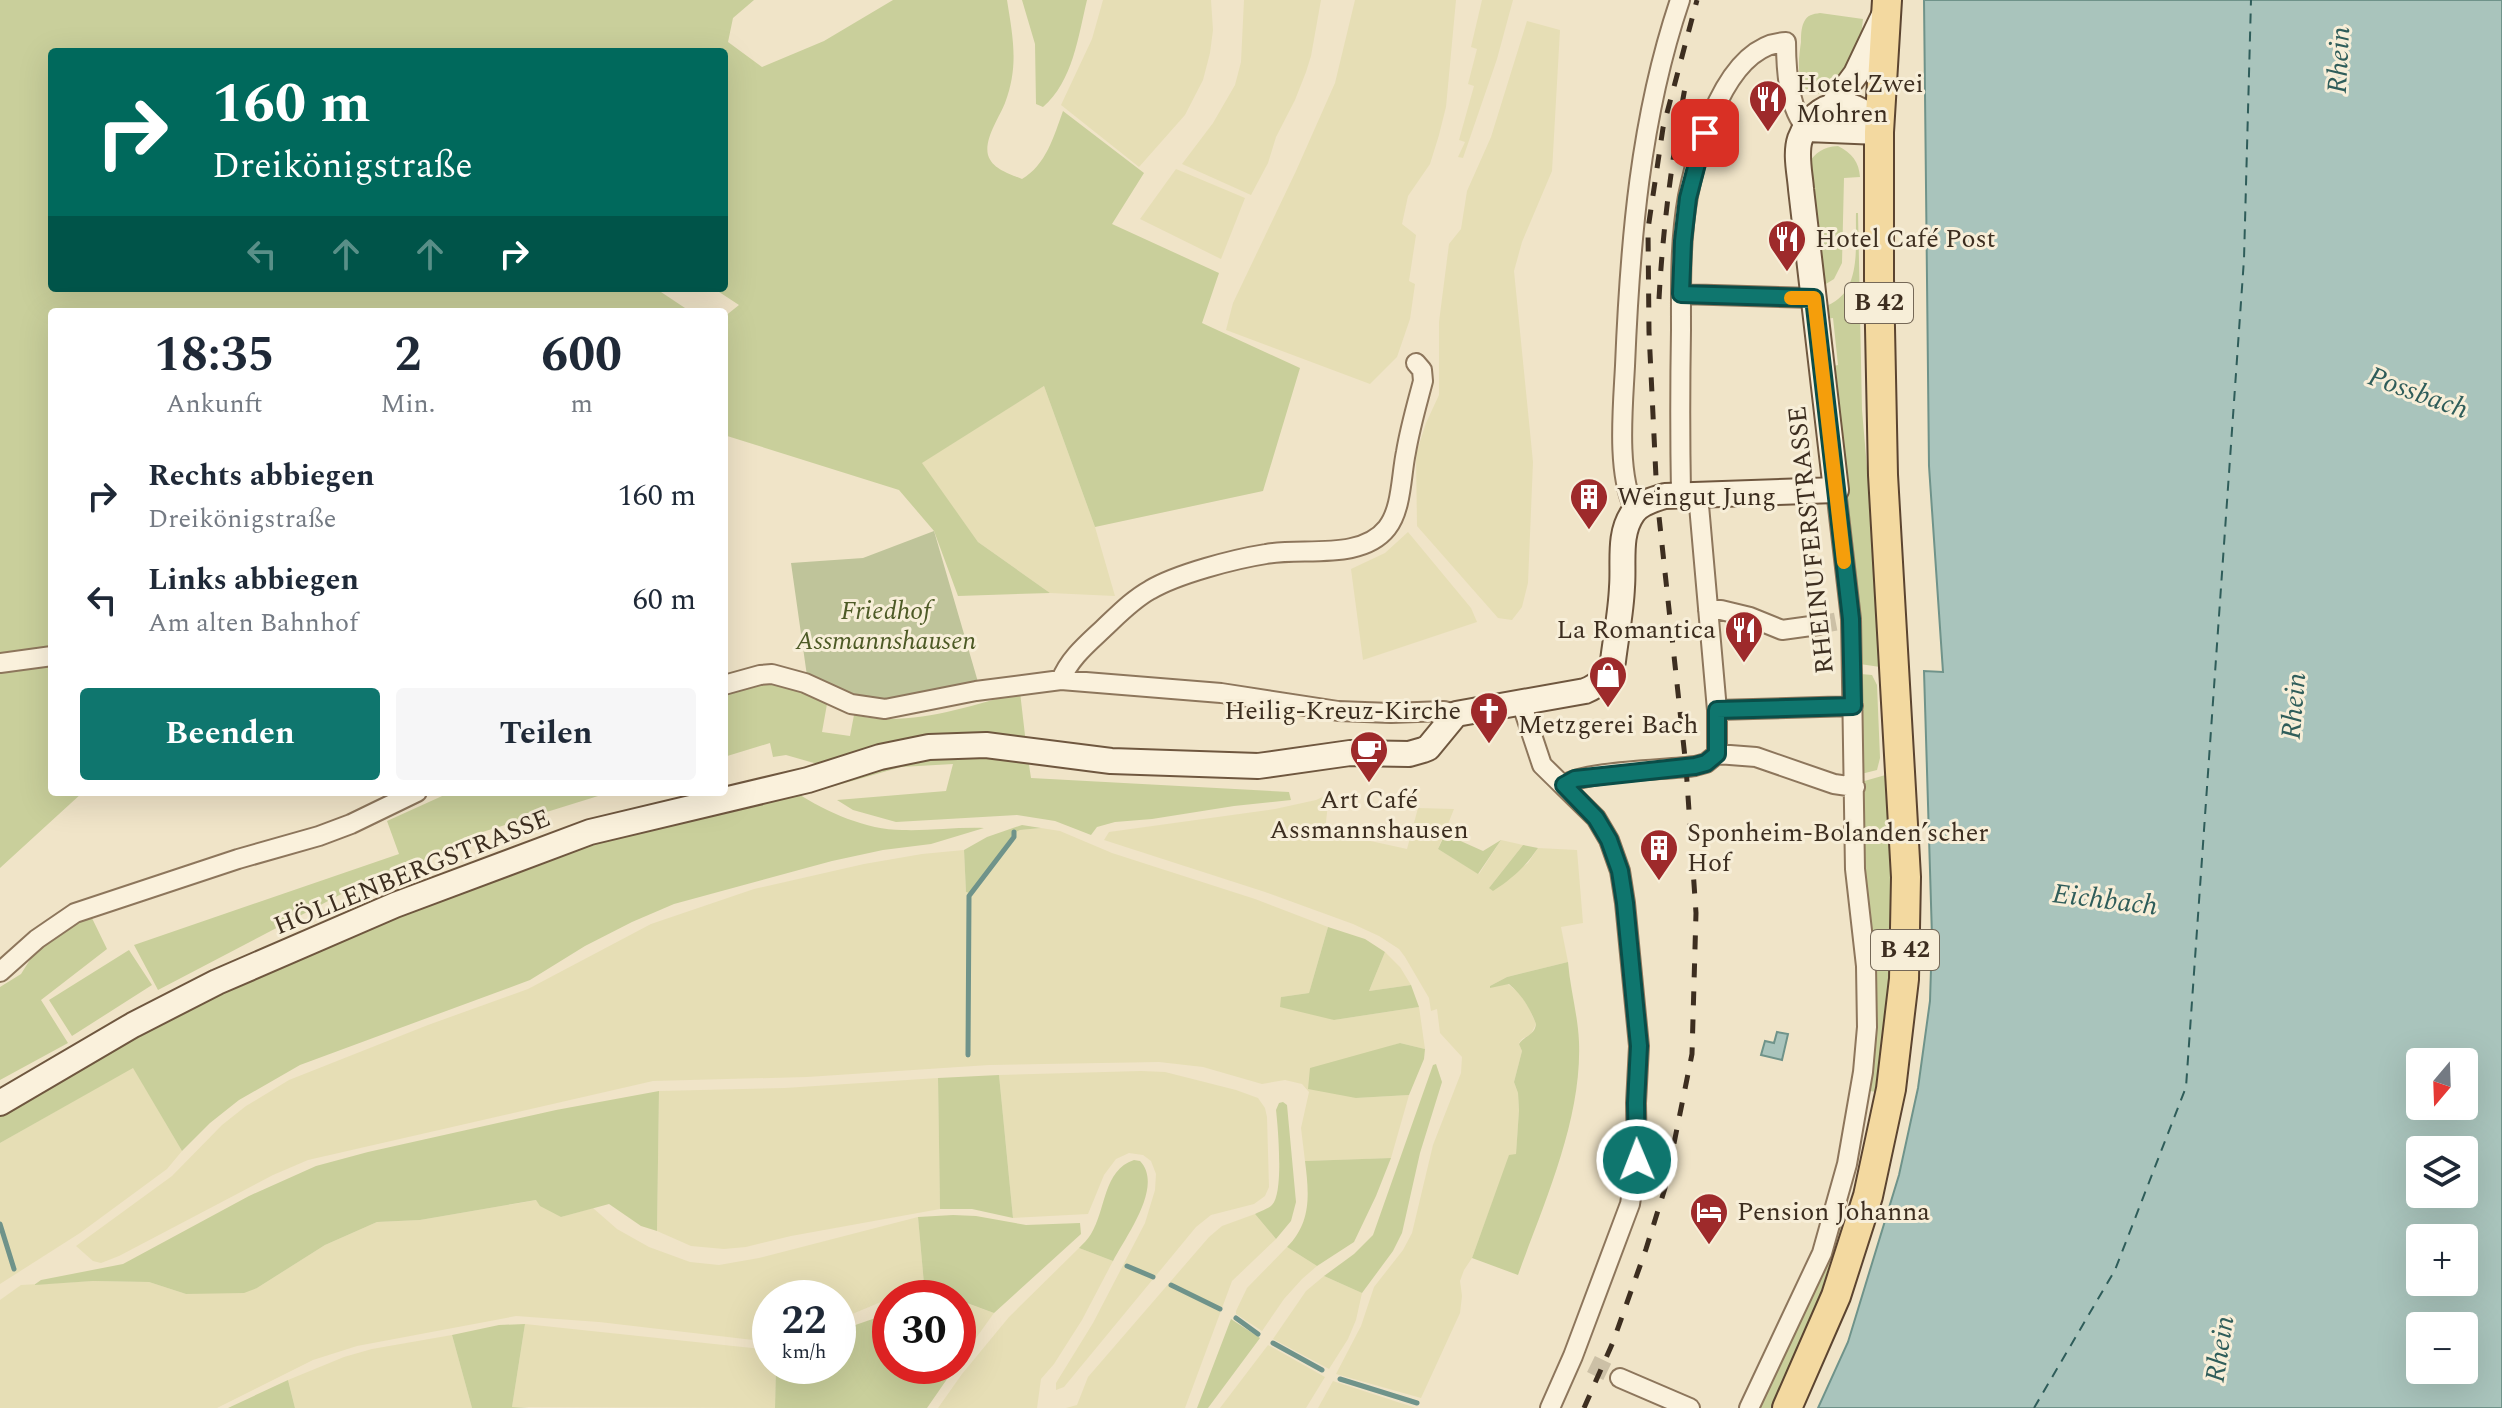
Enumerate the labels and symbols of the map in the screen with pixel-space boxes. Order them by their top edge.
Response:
water label: Rhein [2316,25,2362,95]
place label: Hotel Zwei Mohren [1796,64,1924,134]
restaurant icon: Hotel Zwei Mohren [1747,78,1789,133]
pin [1671,99,1739,167]
restaurant icon: Hotel Café Post [1766,218,1808,273]
place label: Hotel Café Post [1815,219,1996,259]
road number: B 42 [1845,283,1913,323]
water label: Possbach [2362,355,2474,431]
street label: RHEINUFERSTRASSE [1777,404,1845,676]
building icon: Weingut Jung [1568,476,1610,531]
place label: Weingut Jung [1617,477,1776,517]
park label: Friedhof Assmannshausen [795,591,977,661]
restaurant icon: La Romantica [1723,609,1765,664]
place label: La Romantica [1557,610,1716,650]
shop icon: Metzgerei Bach [1587,654,1629,709]
water label: Rhein [2270,671,2318,741]
church icon: Heilig-Kreuz-Kirche [1468,690,1510,745]
place label: Heilig-Kreuz-Kirche [1224,691,1461,731]
place label: Metzgerei Bach [1518,705,1698,745]
cafe icon: Art Café Assmannshausen [1348,729,1390,784]
place label: Art Café Assmannshausen [1269,780,1469,850]
street label: HÖLLENBERGSTRASSE [267,798,557,946]
place label: Sponheim-Bolanden’scher Hof [1687,813,1989,883]
building icon: Sponheim-Bolanden’scher Hof [1638,827,1680,882]
water label: Eichbach [2050,872,2160,928]
road number: B 42 [1871,930,1939,970]
north arrow [2406,1048,2478,1120]
position arrow [1595,1118,1679,1202]
hotel icon: Pension Johanna [1688,1191,1730,1246]
place label: Pension Johanna [1737,1192,1930,1232]
speed limit sign: 30 [872,1280,976,1384]
water label: Rhein [2194,1312,2246,1385]

